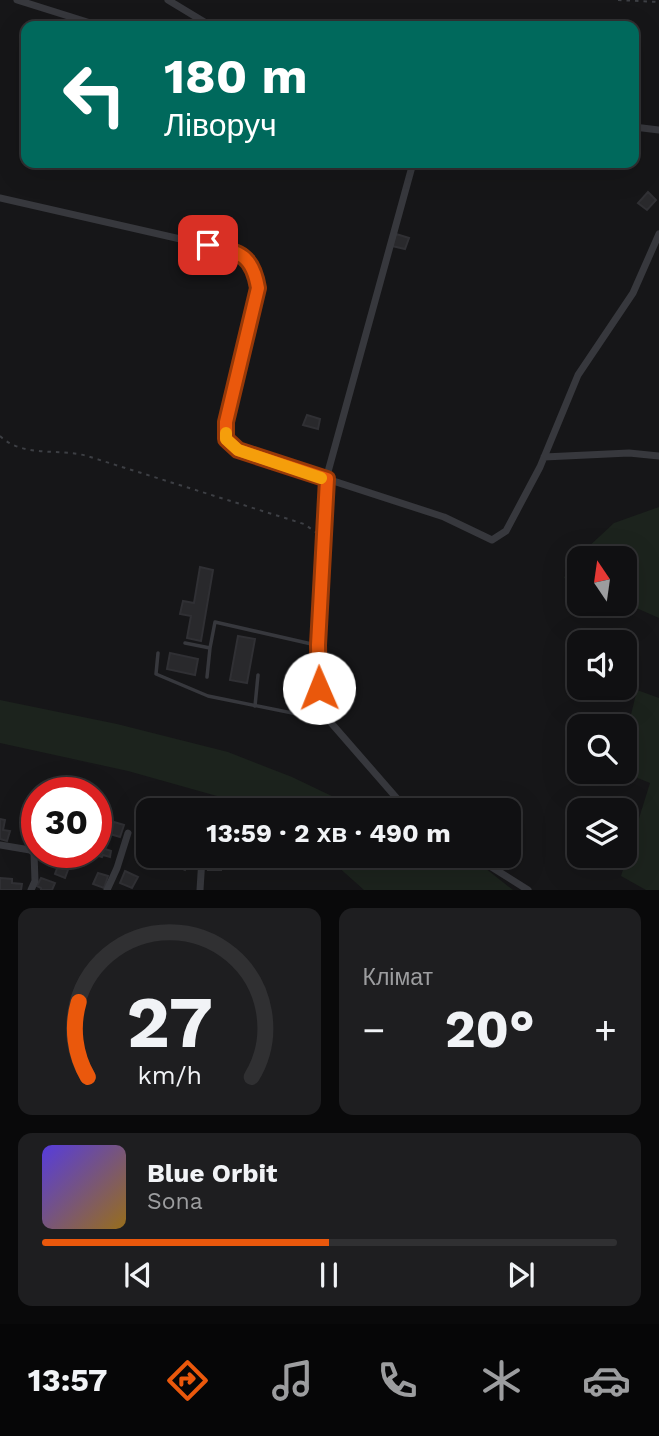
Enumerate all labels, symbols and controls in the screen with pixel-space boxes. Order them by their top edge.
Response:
text: 180 m [164,47,308,105]
icon: left [49,49,140,140]
text: Ліворуч [164,106,277,144]
pin [178,215,238,275]
icon: arrive [189,226,227,264]
north arrow [567,546,637,616]
map controls [567,546,637,868]
button: sound [567,630,637,700]
position arrow [282,651,356,725]
button: search [567,714,637,784]
speed limit sign: 30 [21,777,112,868]
button: layers [567,798,637,868]
text: 13:59 · 2 хв · 490 m [206,818,451,848]
text: Клімат [363,964,433,991]
text: 27 [126,980,212,1066]
text: 20° [445,999,535,1060]
text: − [363,1008,385,1052]
text: + [594,1008,617,1052]
text: km/h [137,1061,201,1090]
text: Blue Orbit [147,1158,277,1188]
text: Sona [147,1188,203,1215]
icon: previous [119,1256,157,1294]
icon: pause [310,1256,348,1294]
icon: next [502,1256,540,1294]
icon: directions [163,1356,212,1405]
icon: music [268,1356,317,1405]
icon: phone [373,1356,422,1405]
icon: climate [477,1356,526,1405]
icon: car [582,1356,631,1405]
text: 13:57 [28,1361,107,1399]

